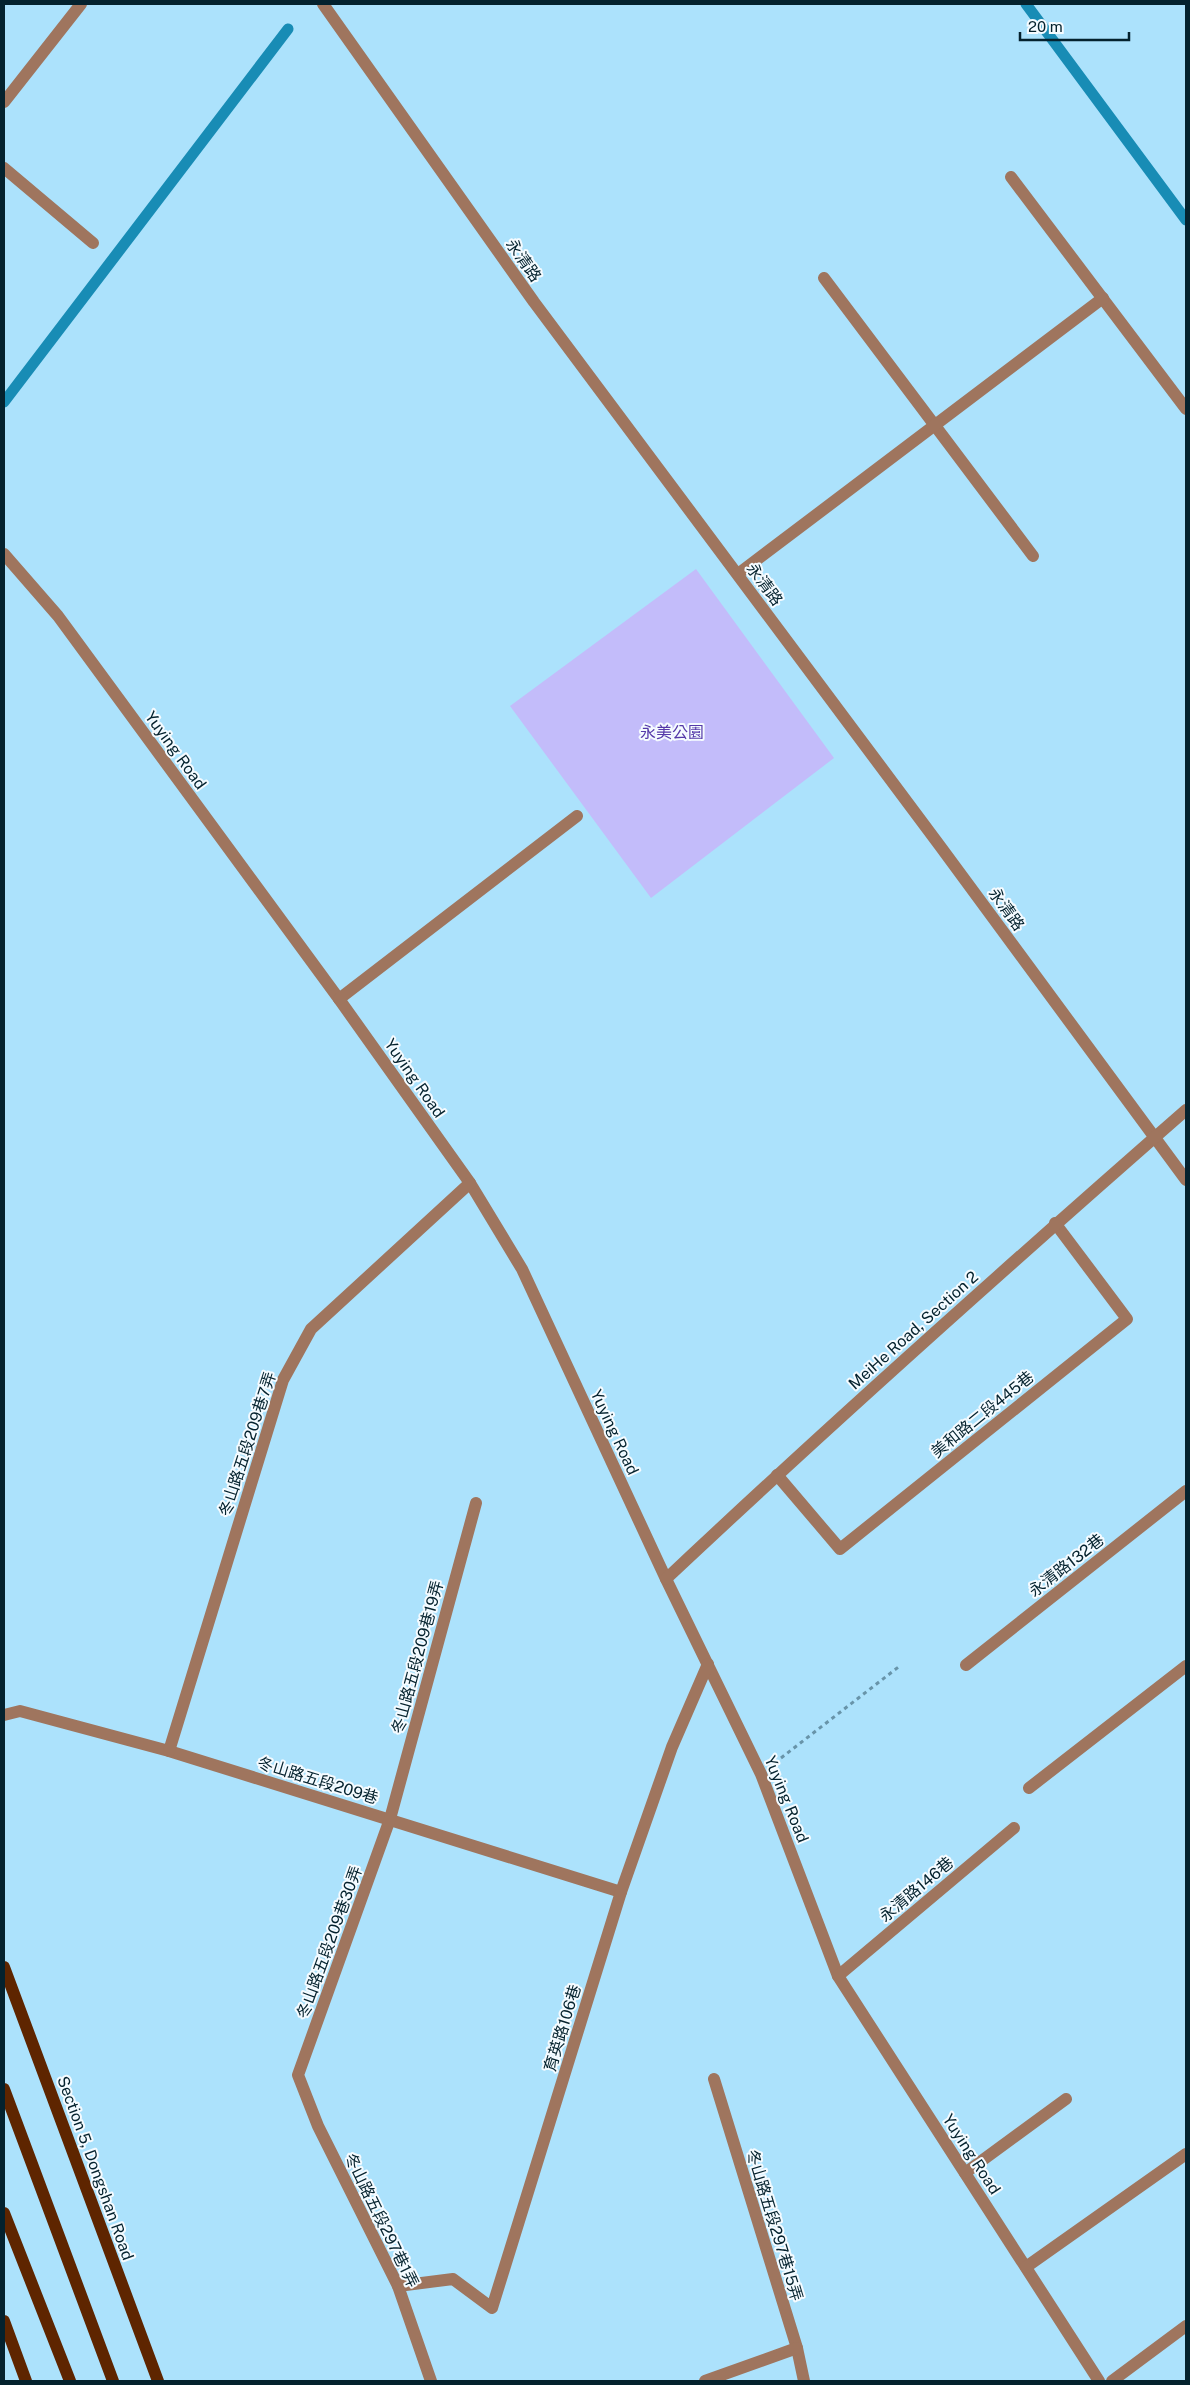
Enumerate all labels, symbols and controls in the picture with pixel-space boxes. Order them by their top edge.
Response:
scale bar [1020,10,1129,42]
text: 20 m [1028,18,1063,35]
street label: 永清路 [502,235,545,285]
street label: 永清路 [743,559,787,609]
street label: Yuying Road [141,708,210,793]
park label: 永美公園 [640,723,704,742]
street label: 永清路 [985,884,1028,934]
street label: Yuying Road [380,1035,449,1121]
street label: MeiHe Road, Section 2 [845,1267,982,1394]
street label: 美和路二段445巷 [927,1367,1037,1461]
street label: 冬山路五段209巷7弄 [215,1369,280,1519]
street label: Yuying Road [587,1387,643,1478]
street label: 永清路132巷 [1025,1530,1108,1601]
street label: 冬山路五段209巷19弄 [388,1578,447,1736]
street label: 冬山路五段209巷 [255,1753,381,1808]
street label: Yuying Road [761,1753,813,1845]
street label: 永清路146巷 [876,1853,957,1926]
street label: 冬山路五段209巷30弄 [293,1863,366,2021]
street label: 育英路106巷 [540,1982,585,2074]
street label: Section 5, Dongshan Road [53,2074,138,2263]
street label: Yuying Road [939,2111,1005,2198]
street label: 冬山路五段297巷15弄 [742,2147,807,2303]
street label: 冬山路五段297巷1弄 [341,2150,422,2291]

